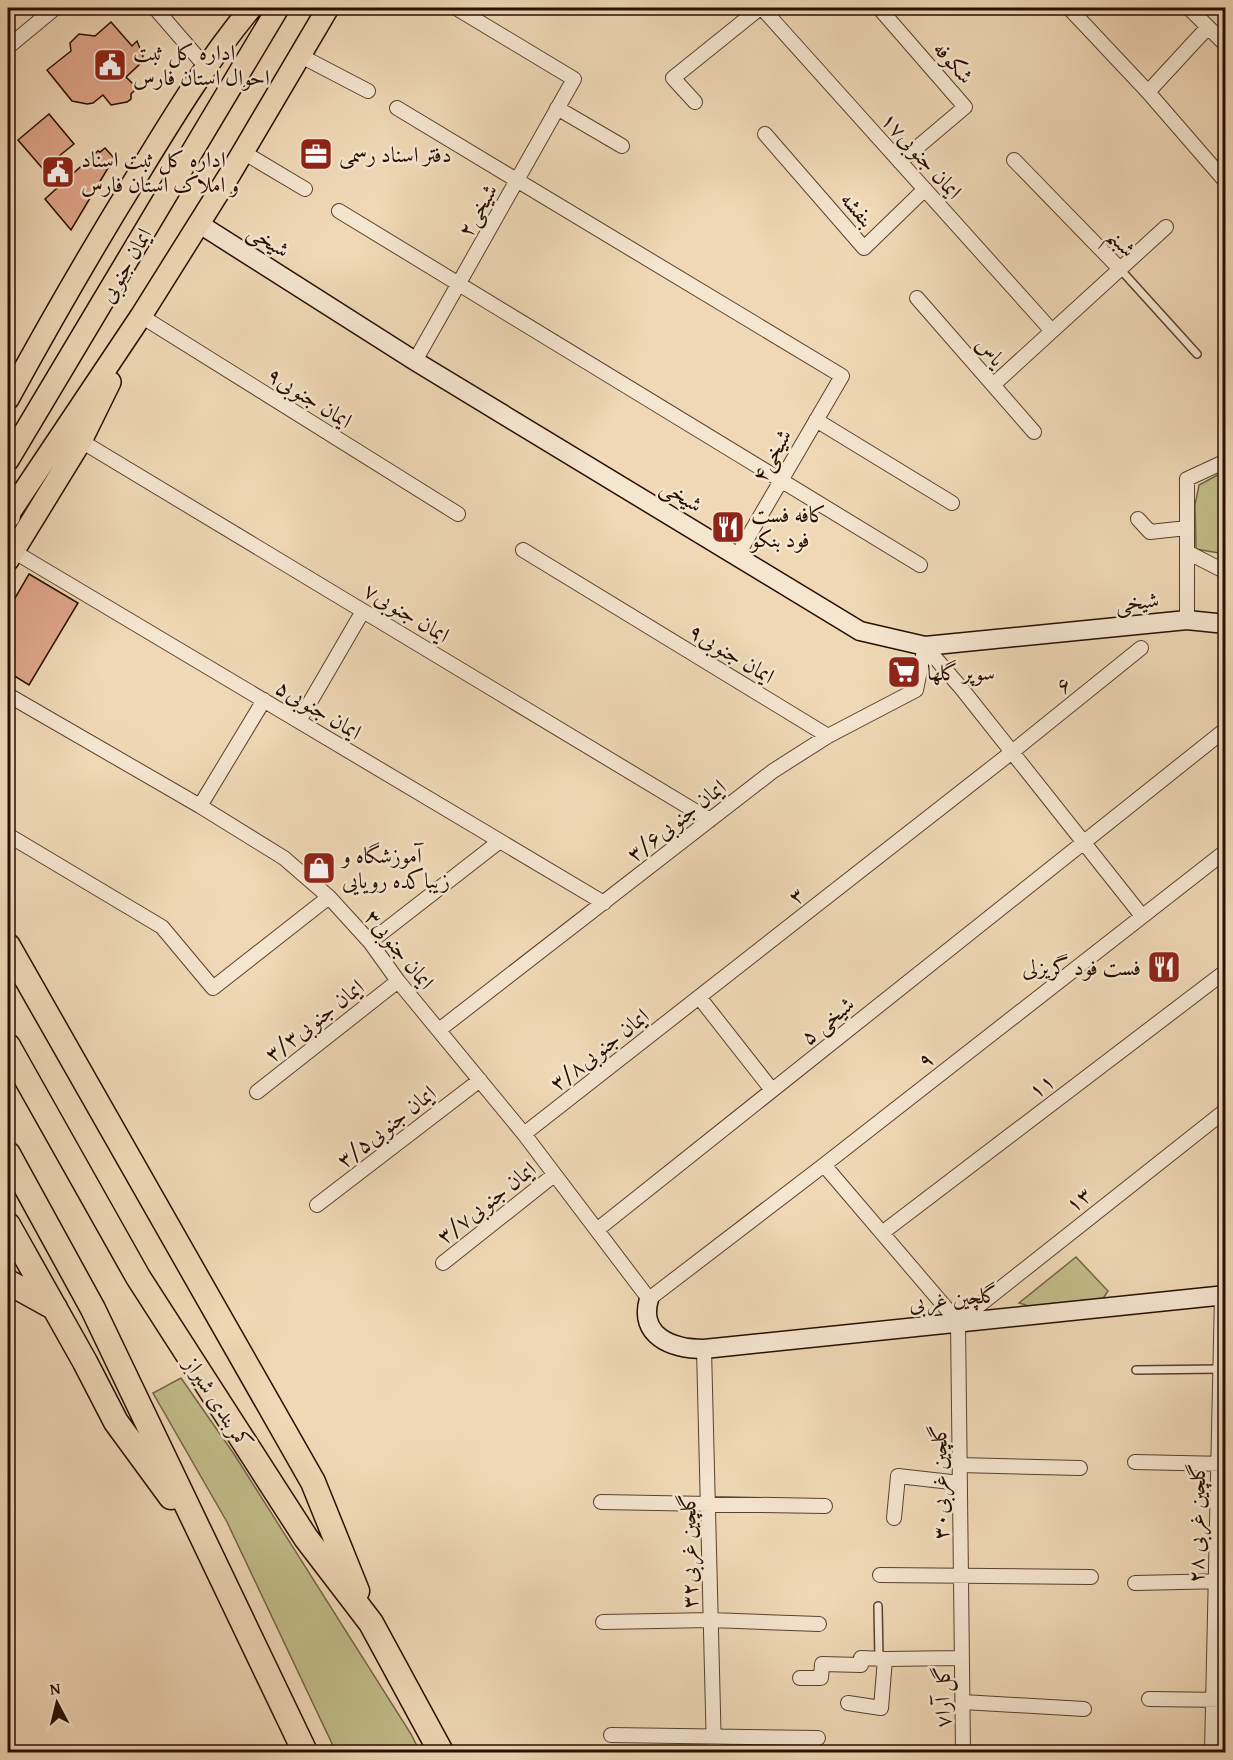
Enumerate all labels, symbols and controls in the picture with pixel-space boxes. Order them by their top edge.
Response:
street label: شکوفه [926,33,982,91]
place label: اداره کل ثبت احوال استان فارس [133,36,270,93]
public building icon: اداره کل ثبت احوال استان فارس [92,47,128,83]
street label: ایمان جنوبی۱۷ [873,104,970,206]
office icon: دفتر اسناد رسمی [298,136,334,172]
place label: دفتر اسناد رسمی [339,138,452,170]
place label: اداره کل ثبت اسناد و املاک استان فارس [81,143,239,200]
public building icon: اداره کل ثبت اسناد و املاک استان فارس [40,154,76,190]
street label: شیخی۲ [449,177,505,243]
street label: بنفشه [833,184,883,234]
street label: شیخی [242,215,296,265]
street label: شبنم [1096,220,1144,268]
street label: ایمان جنوبی [91,221,160,309]
street label: یاس [969,329,1014,375]
street label: ایمان جنوبی۹ [261,358,359,437]
street label: شیخی۴ [743,422,799,488]
street label: شیخی [655,470,709,520]
place label: کافه فست فود بنکو [749,498,826,555]
restaurant icon: کافه فست فود بنکو [710,509,746,545]
street label: ایمان جنوبی۷ [357,574,456,651]
street label: شیخی [1113,583,1161,619]
street label: ایمان جنوبی۹ [682,615,781,692]
supermarket icon: سوپر گلها [886,654,922,690]
place label: سوپر گلها [927,656,995,688]
street label: ۶ [1048,668,1078,700]
street label: ایمان جنوبی۵ [269,671,368,748]
street label: ایمان جنوبی۳/۶ [620,771,733,870]
place label: آموزشگاه و زیباکده رویایی [340,839,450,896]
shop icon: آموزشگاه و زیباکده رویایی [301,850,337,886]
street label: ۳ [781,878,811,912]
street label: ایمان جنوبی۳ [357,902,442,997]
restaurant icon: فست فود گریزلی [1146,949,1182,985]
place label: فست فود گریزلی [1022,951,1141,983]
street label: ایمان جنوبی۳/۳ [258,971,371,1070]
street label: شیخی ۵ [793,988,861,1052]
street label: ایمان جنوبی۳/۸ [543,1000,656,1099]
street label: ۹ [910,1042,940,1076]
street label: ۱۱ [1021,1064,1061,1106]
street label: ایمان جنوبی۳/۵ [330,1077,443,1176]
street label: ایمان جنوبی۳/۷ [430,1153,543,1252]
street label: ۱۳ [1058,1178,1098,1220]
street label: گلچین غربی [907,1277,999,1320]
street label: کمربندی شیراز [176,1348,261,1456]
street label: گلچین غربی۳۰ [922,1424,957,1540]
street label: گلچین غربی ۲۸ [1179,1463,1214,1583]
street label: گلچین غربی۳۲ [671,1493,706,1609]
street label: گل آرا۷ [925,1666,959,1728]
north arrow [27,1673,87,1733]
text: N [48,1676,62,1701]

